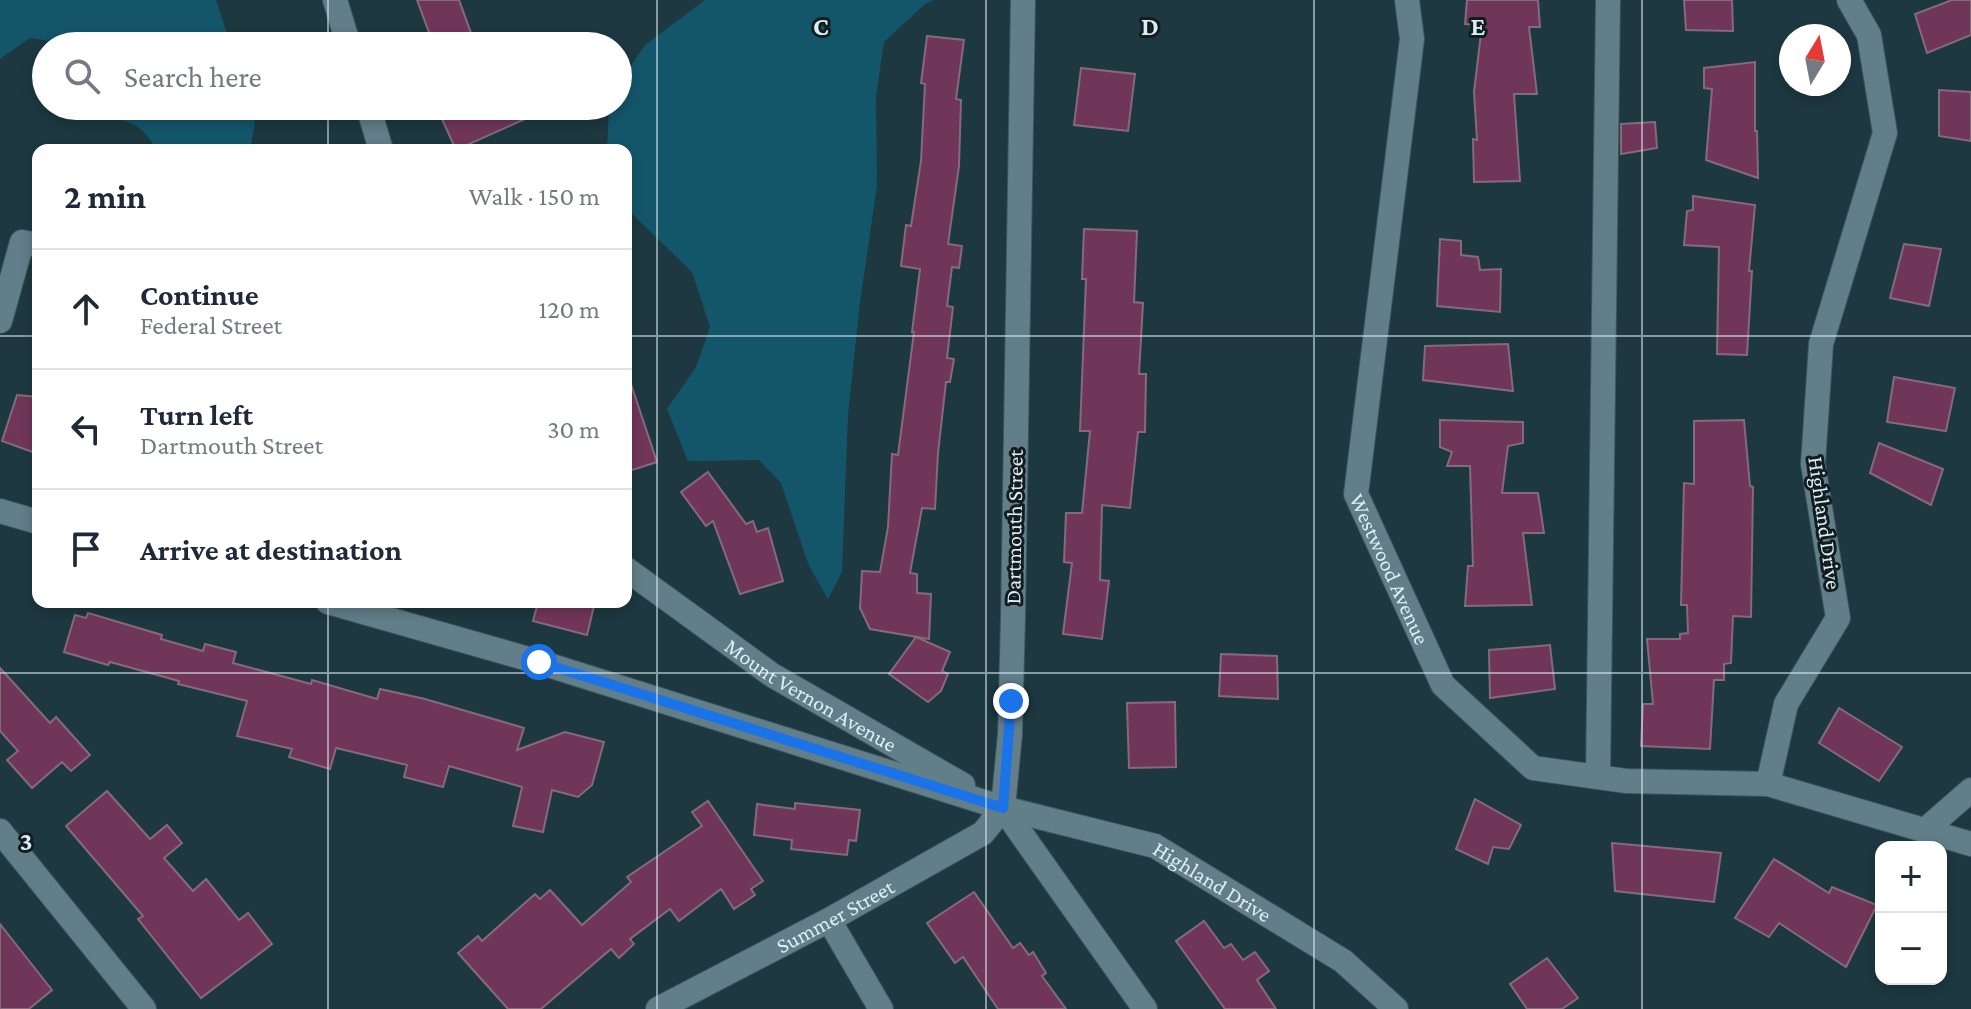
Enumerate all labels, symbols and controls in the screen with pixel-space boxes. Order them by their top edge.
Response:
text: C [813,12,829,41]
text: D [1141,12,1159,41]
text: E [1471,12,1486,41]
north arrow [1779,24,1851,96]
search box [32,32,632,120]
icon: search [60,54,104,98]
text: Search here [124,60,262,93]
text: 2 min [64,178,146,215]
text: Walk · 150 m [469,182,600,211]
text: Continue [140,278,259,311]
icon: ahead [64,287,108,331]
text: 120 m [539,295,600,324]
text: Federal Street [140,311,282,340]
text: Turn left [140,398,253,431]
icon: left [64,407,108,451]
text: 30 m [547,415,600,444]
text: Dartmouth Street [140,431,323,460]
street label: Dartmouth Street [1000,449,1028,605]
street label: Highland Drive [1803,455,1847,591]
street label: Westwood Avenue [1345,489,1435,648]
icon: arrive [64,527,108,571]
text: Arrive at destination [140,533,402,566]
street label: Mount Vernon Avenue [720,633,901,757]
route start [521,644,557,680]
route end [993,683,1029,719]
text: 3 [20,827,32,856]
street label: Highland Drive [1149,836,1276,927]
map controls [1875,841,1947,985]
button: + [1875,841,1947,913]
street label: Summer Street [772,873,899,958]
button: − [1875,913,1947,985]

